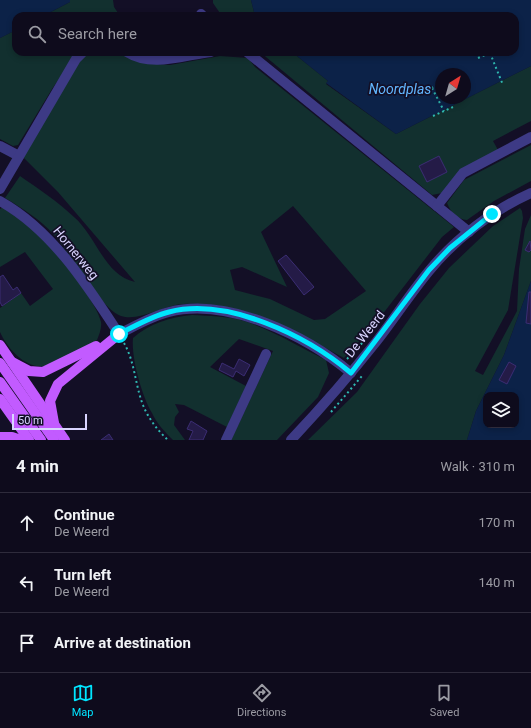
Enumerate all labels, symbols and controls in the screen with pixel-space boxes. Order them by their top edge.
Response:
search box [12,12,519,56]
icon: search [26,23,48,45]
text: Search here [58,25,137,43]
north arrow [435,68,471,104]
water label: Noordplas [369,81,431,97]
route end [483,205,501,223]
street label: Hornerweg [50,224,102,282]
street label: De Weerd [342,308,388,360]
route start [110,325,128,343]
map controls [483,392,519,428]
button: layers [483,392,519,428]
scale bar [12,412,87,431]
text: 50 m [18,414,43,427]
text: 4 min [16,456,59,476]
text: Walk · 310 m [440,459,515,474]
text: Continue [54,506,115,524]
icon: ahead [16,512,38,534]
text: 170 m [478,515,515,530]
text: De Weerd [54,524,109,539]
text: Turn left [54,566,111,584]
icon: left [16,572,38,594]
text: 140 m [478,575,515,590]
text: De Weerd [54,584,109,599]
icon: arrive [16,632,38,654]
text: Arrive at destination [54,634,191,652]
tab: Map [72,682,94,719]
tab: Directions [237,682,286,719]
tab: Saved [430,682,459,719]

